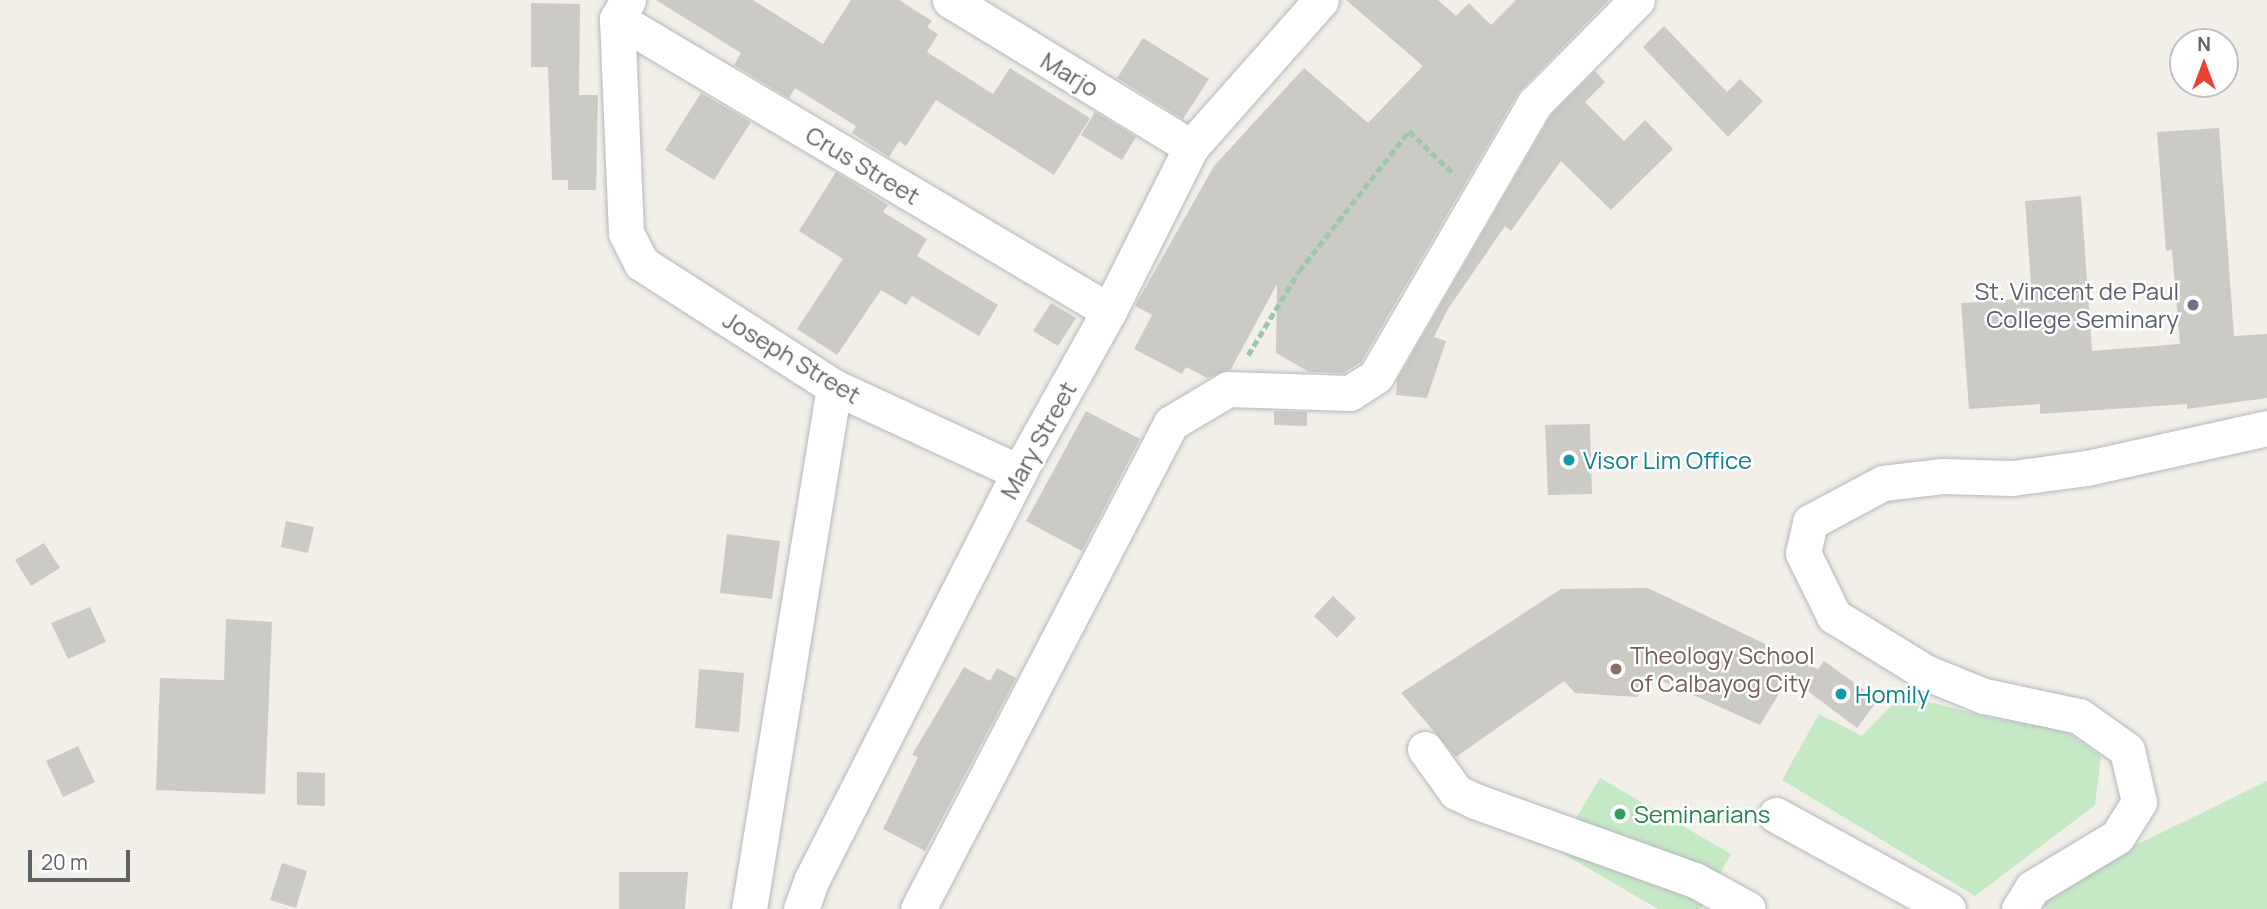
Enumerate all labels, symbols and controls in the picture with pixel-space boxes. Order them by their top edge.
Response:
north arrow [2169,28,2239,98]
text: N [2197,31,2211,57]
street label: Marjo [1036,46,1104,102]
street label: Crus Street [801,120,925,210]
place label: St. Vincent de Paul College Seminary [1974,277,2179,333]
marker: St. Vincent de Paul College Seminary [2185,297,2201,313]
street label: Joseph Street [718,305,866,409]
street label: Mary Street [994,376,1082,504]
place label: Visor Lim Office [1583,446,1752,474]
marker: Visor Lim Office [1561,452,1577,468]
place label: Theology School of Calbayog City [1630,641,1815,697]
marker: Theology School of Calbayog City [1608,661,1624,677]
place label: Homily [1855,680,1930,708]
marker: Homily [1833,686,1849,702]
place label: Seminarians [1634,800,1770,828]
marker: Seminarians [1612,806,1628,822]
scale bar [32,836,133,880]
text: 20 m [41,848,88,876]

